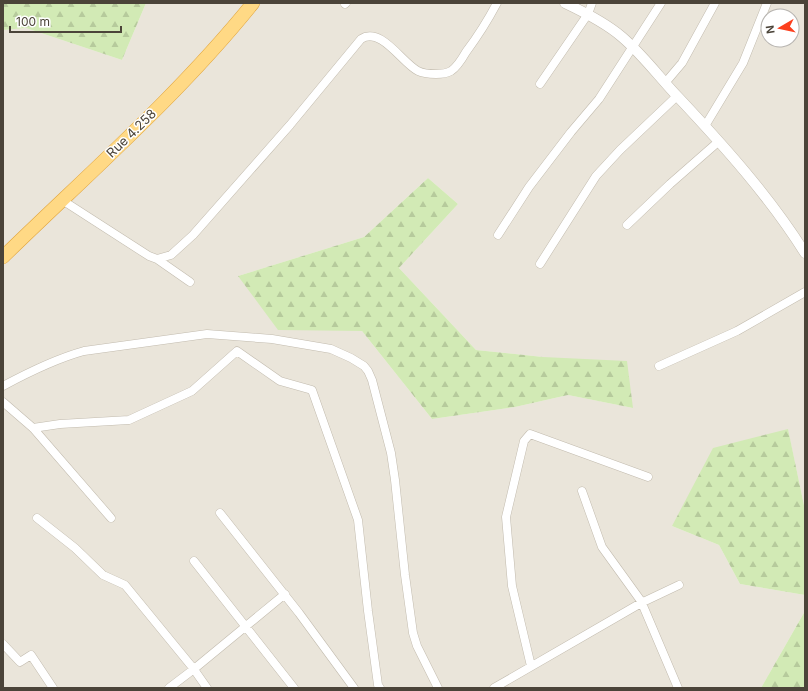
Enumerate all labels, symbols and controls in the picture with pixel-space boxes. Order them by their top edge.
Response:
scale bar [10,8,121,34]
north arrow [760,8,800,48]
text: 100 m [16,14,50,29]
text: N [763,24,778,35]
street label: Rue 4.258 [103,105,159,161]

